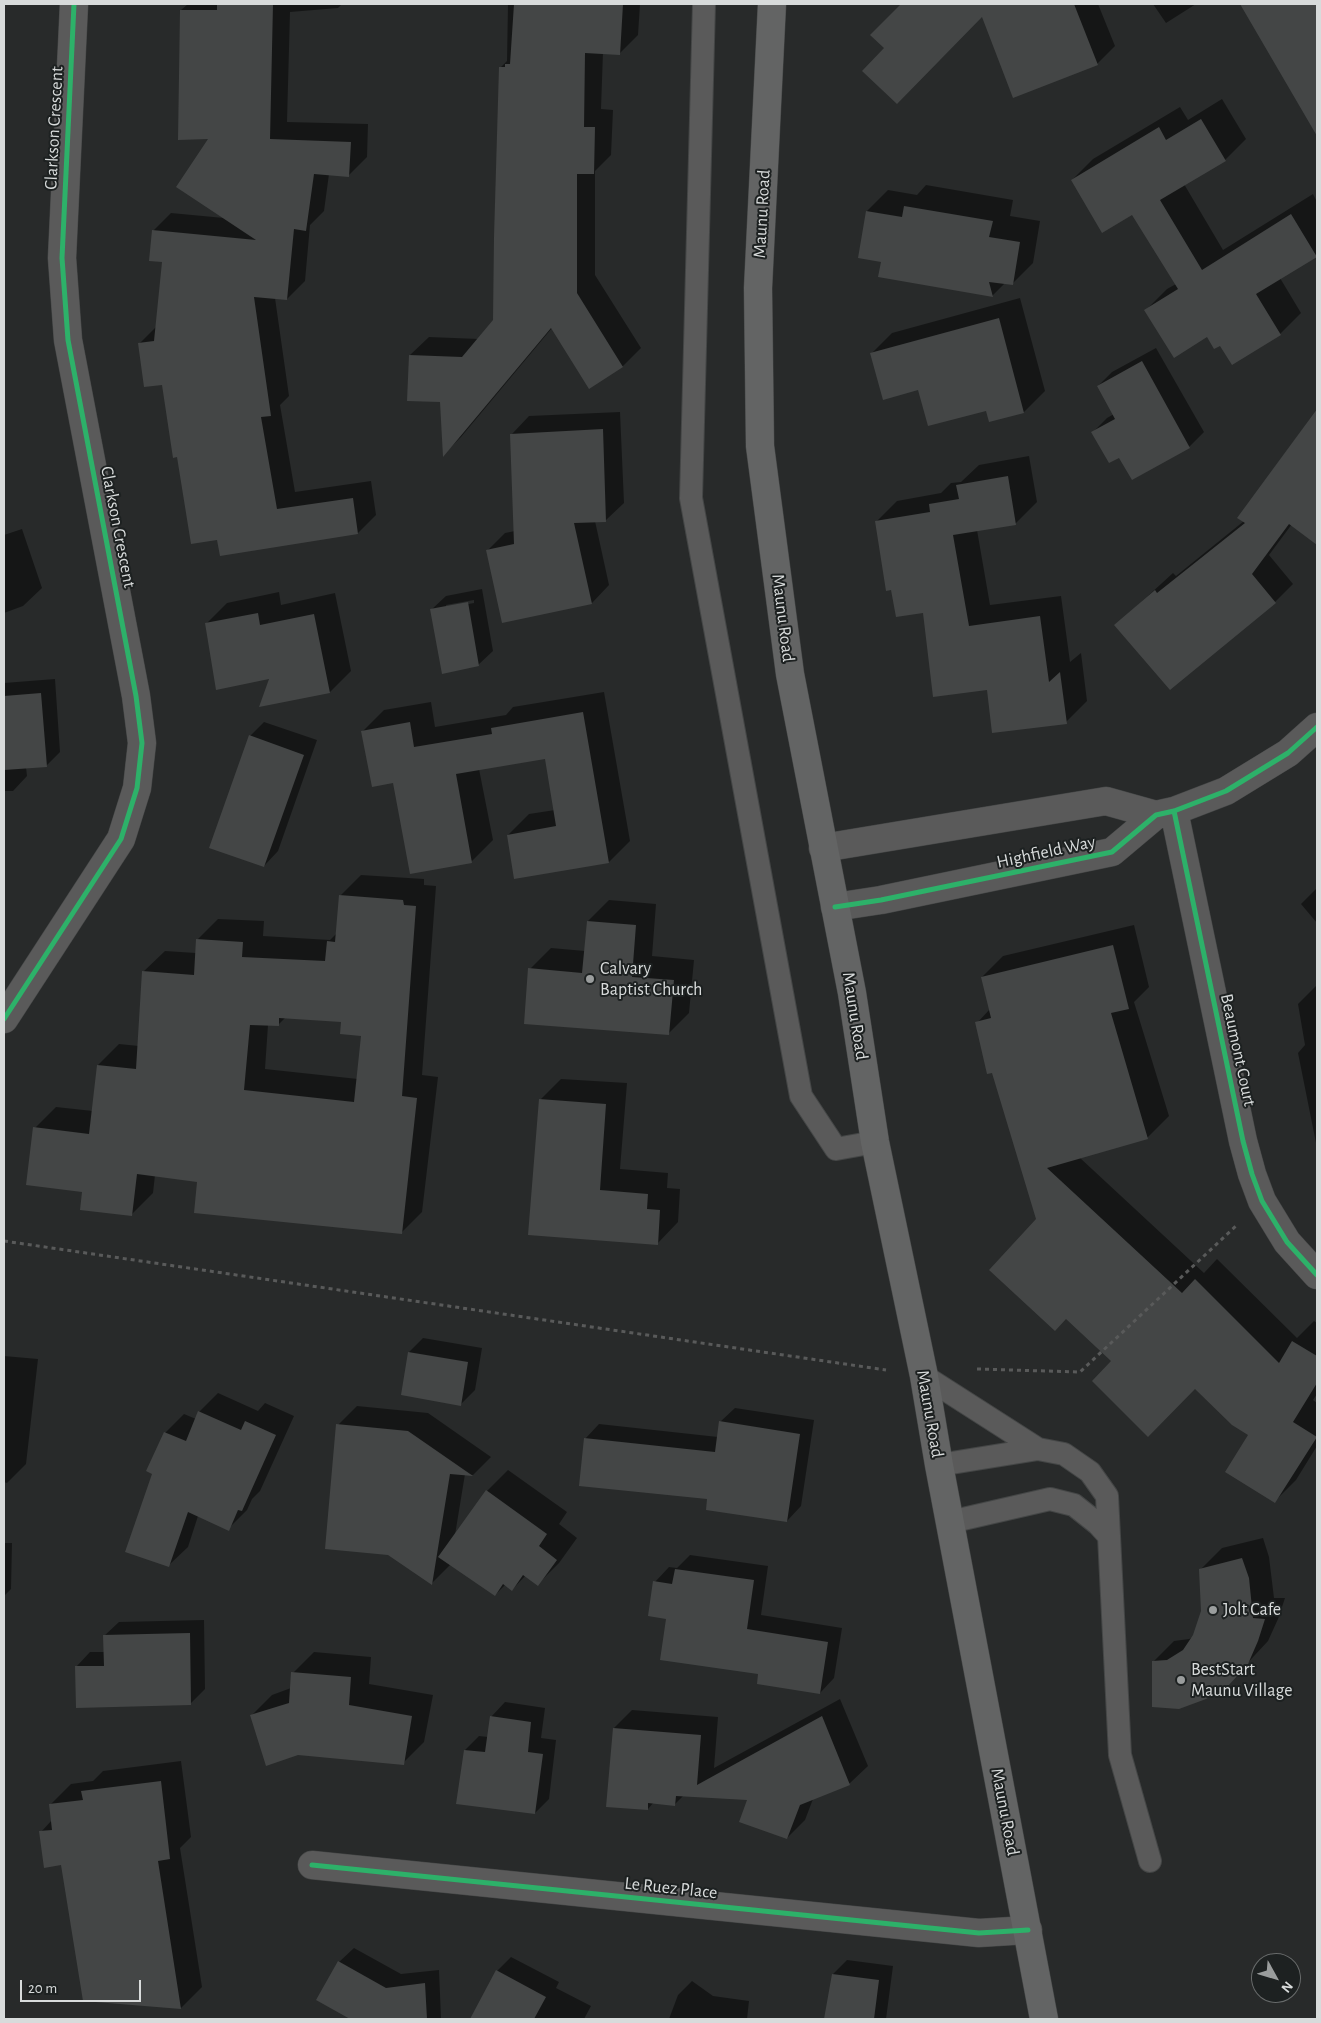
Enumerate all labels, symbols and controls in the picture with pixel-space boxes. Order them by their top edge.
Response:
street label: Clarkson Crescent [40,66,68,190]
street label: Maunu Road [749,169,775,259]
street label: Clarkson Crescent [96,464,140,590]
street label: Maunu Road [767,573,799,663]
street label: Highfield Way [995,831,1097,873]
place label: Calvary Baptist Church [600,958,702,1001]
street label: Maunu Road [837,971,873,1061]
marker: Calvary Baptist Church [584,973,596,985]
street label: Beaumont Court [1216,992,1260,1108]
street label: Maunu Road [912,1369,948,1459]
place label: Jolt Cafe [1223,1599,1281,1621]
marker: Jolt Cafe [1207,1604,1219,1616]
place label: BestStart Maunu Village [1191,1659,1293,1702]
marker: BestStart Maunu Village [1175,1674,1187,1686]
street label: Maunu Road [986,1766,1024,1858]
street label: Le Ruez Place [623,1872,719,1904]
north arrow [1251,1953,1301,2003]
scale bar [22,1970,144,2002]
text: N [1278,1979,1295,1995]
text: 20 m [28,1981,57,1996]

